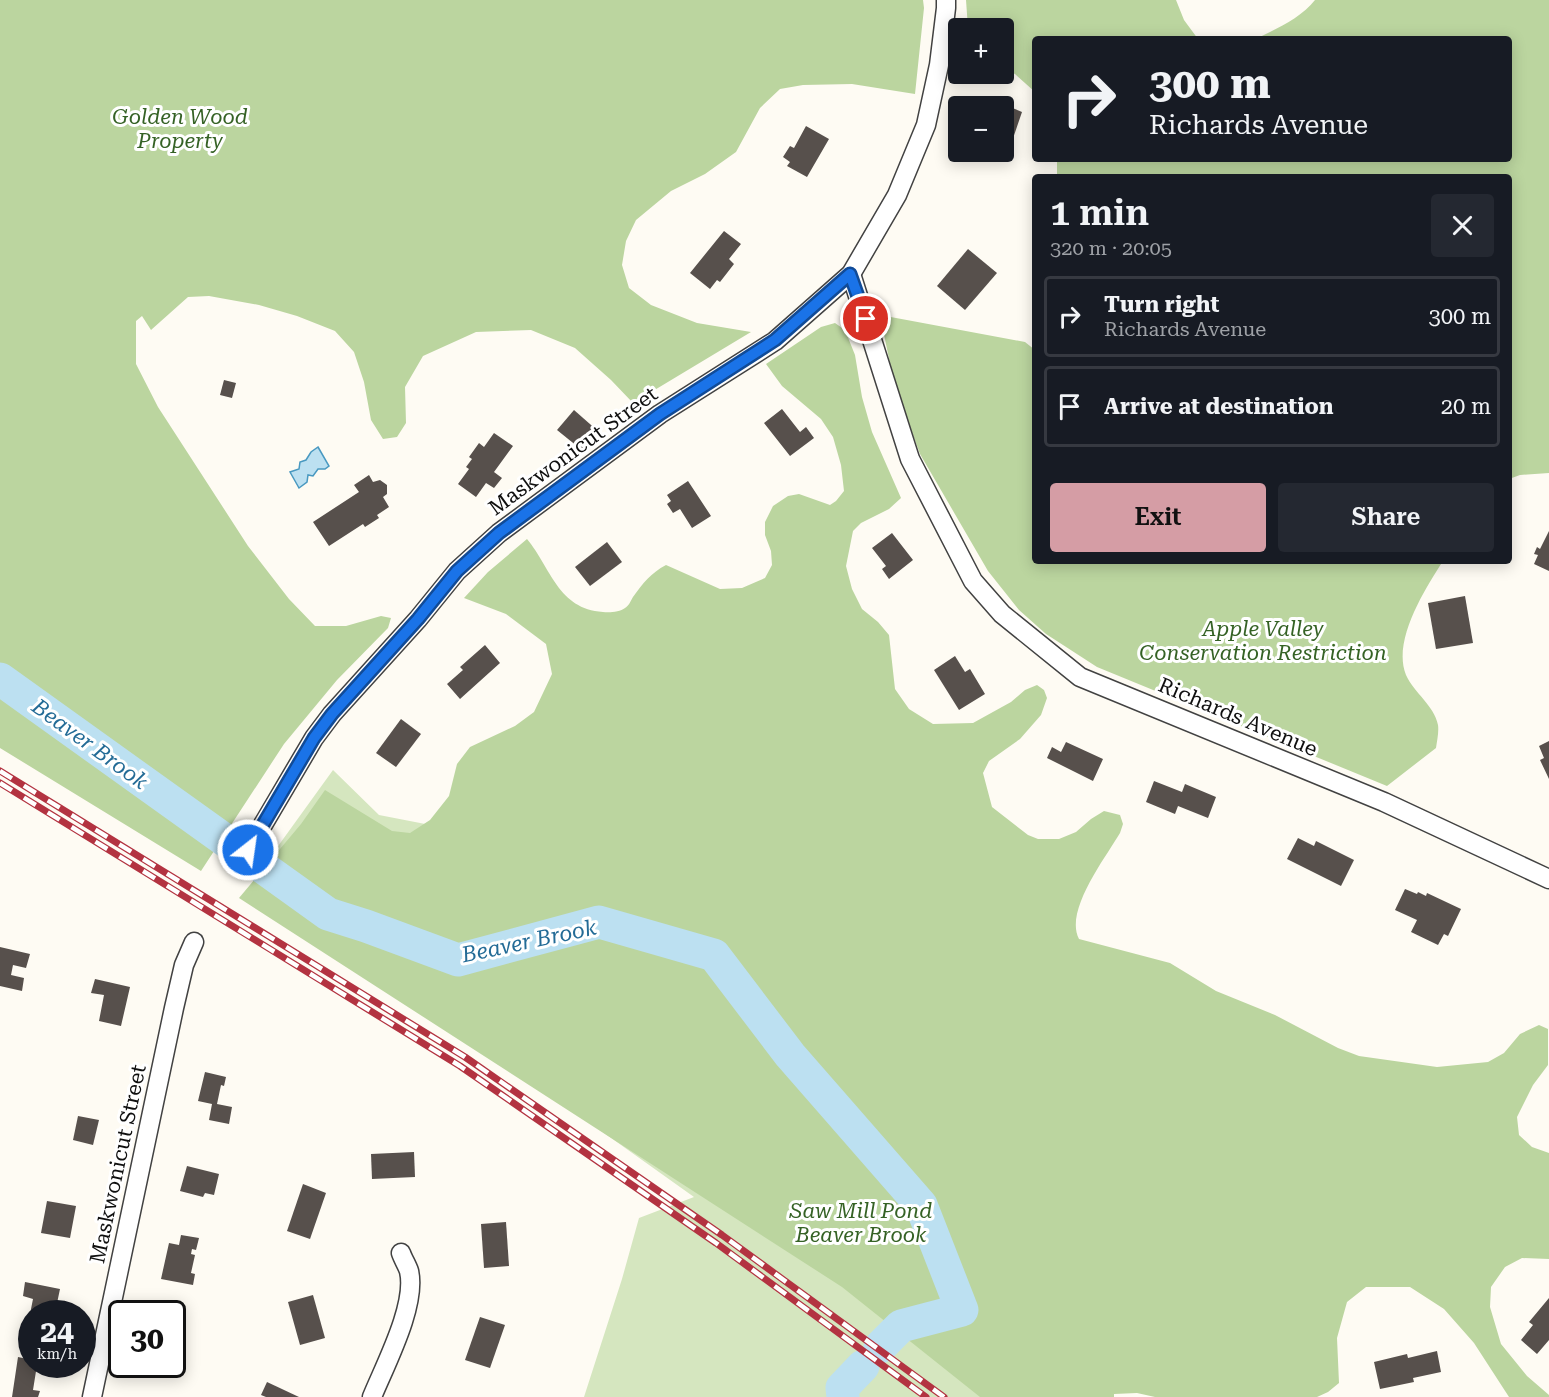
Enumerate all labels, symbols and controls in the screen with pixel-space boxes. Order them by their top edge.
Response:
map controls [948,18,1014,162]
button: + [948,18,1014,84]
text: 300 m [1149,59,1271,108]
icon: right [1050,60,1128,138]
button: − [948,96,1014,162]
park label: Golden Wood Property [112,105,248,153]
text: Richards Avenue [1149,109,1368,141]
text: 1 min [1050,192,1149,234]
button: close [1431,194,1494,257]
text: 320 m · 20:05 [1050,236,1172,260]
text: Turn right [1104,292,1219,317]
pin [840,293,891,344]
icon: right [1053,300,1086,333]
icon: arrive [849,302,882,335]
text: 300 m [1428,304,1491,329]
text: Richards Avenue [1104,317,1266,341]
street label: Maskwonicut Street [484,382,662,520]
icon: arrive [1053,390,1086,423]
text: Arrive at destination [1104,394,1333,419]
text: 20 m [1441,394,1491,419]
button: Exit [1050,483,1266,552]
button: Share [1278,483,1494,552]
park label: Apple Valley Conservation Restriction [1139,617,1387,665]
street label: Richards Avenue [1155,673,1321,761]
water label: Beaver Brook [26,693,153,794]
position arrow [216,818,280,882]
water label: Beaver Brook [458,915,599,968]
street label: Maskwonicut Street [85,1062,151,1266]
park label: Saw Mill Pond Beaver Brook [789,1199,932,1247]
speed limit sign: 30 [108,1300,186,1378]
text: 24 [40,1314,74,1349]
text: km/h [37,1345,77,1363]

